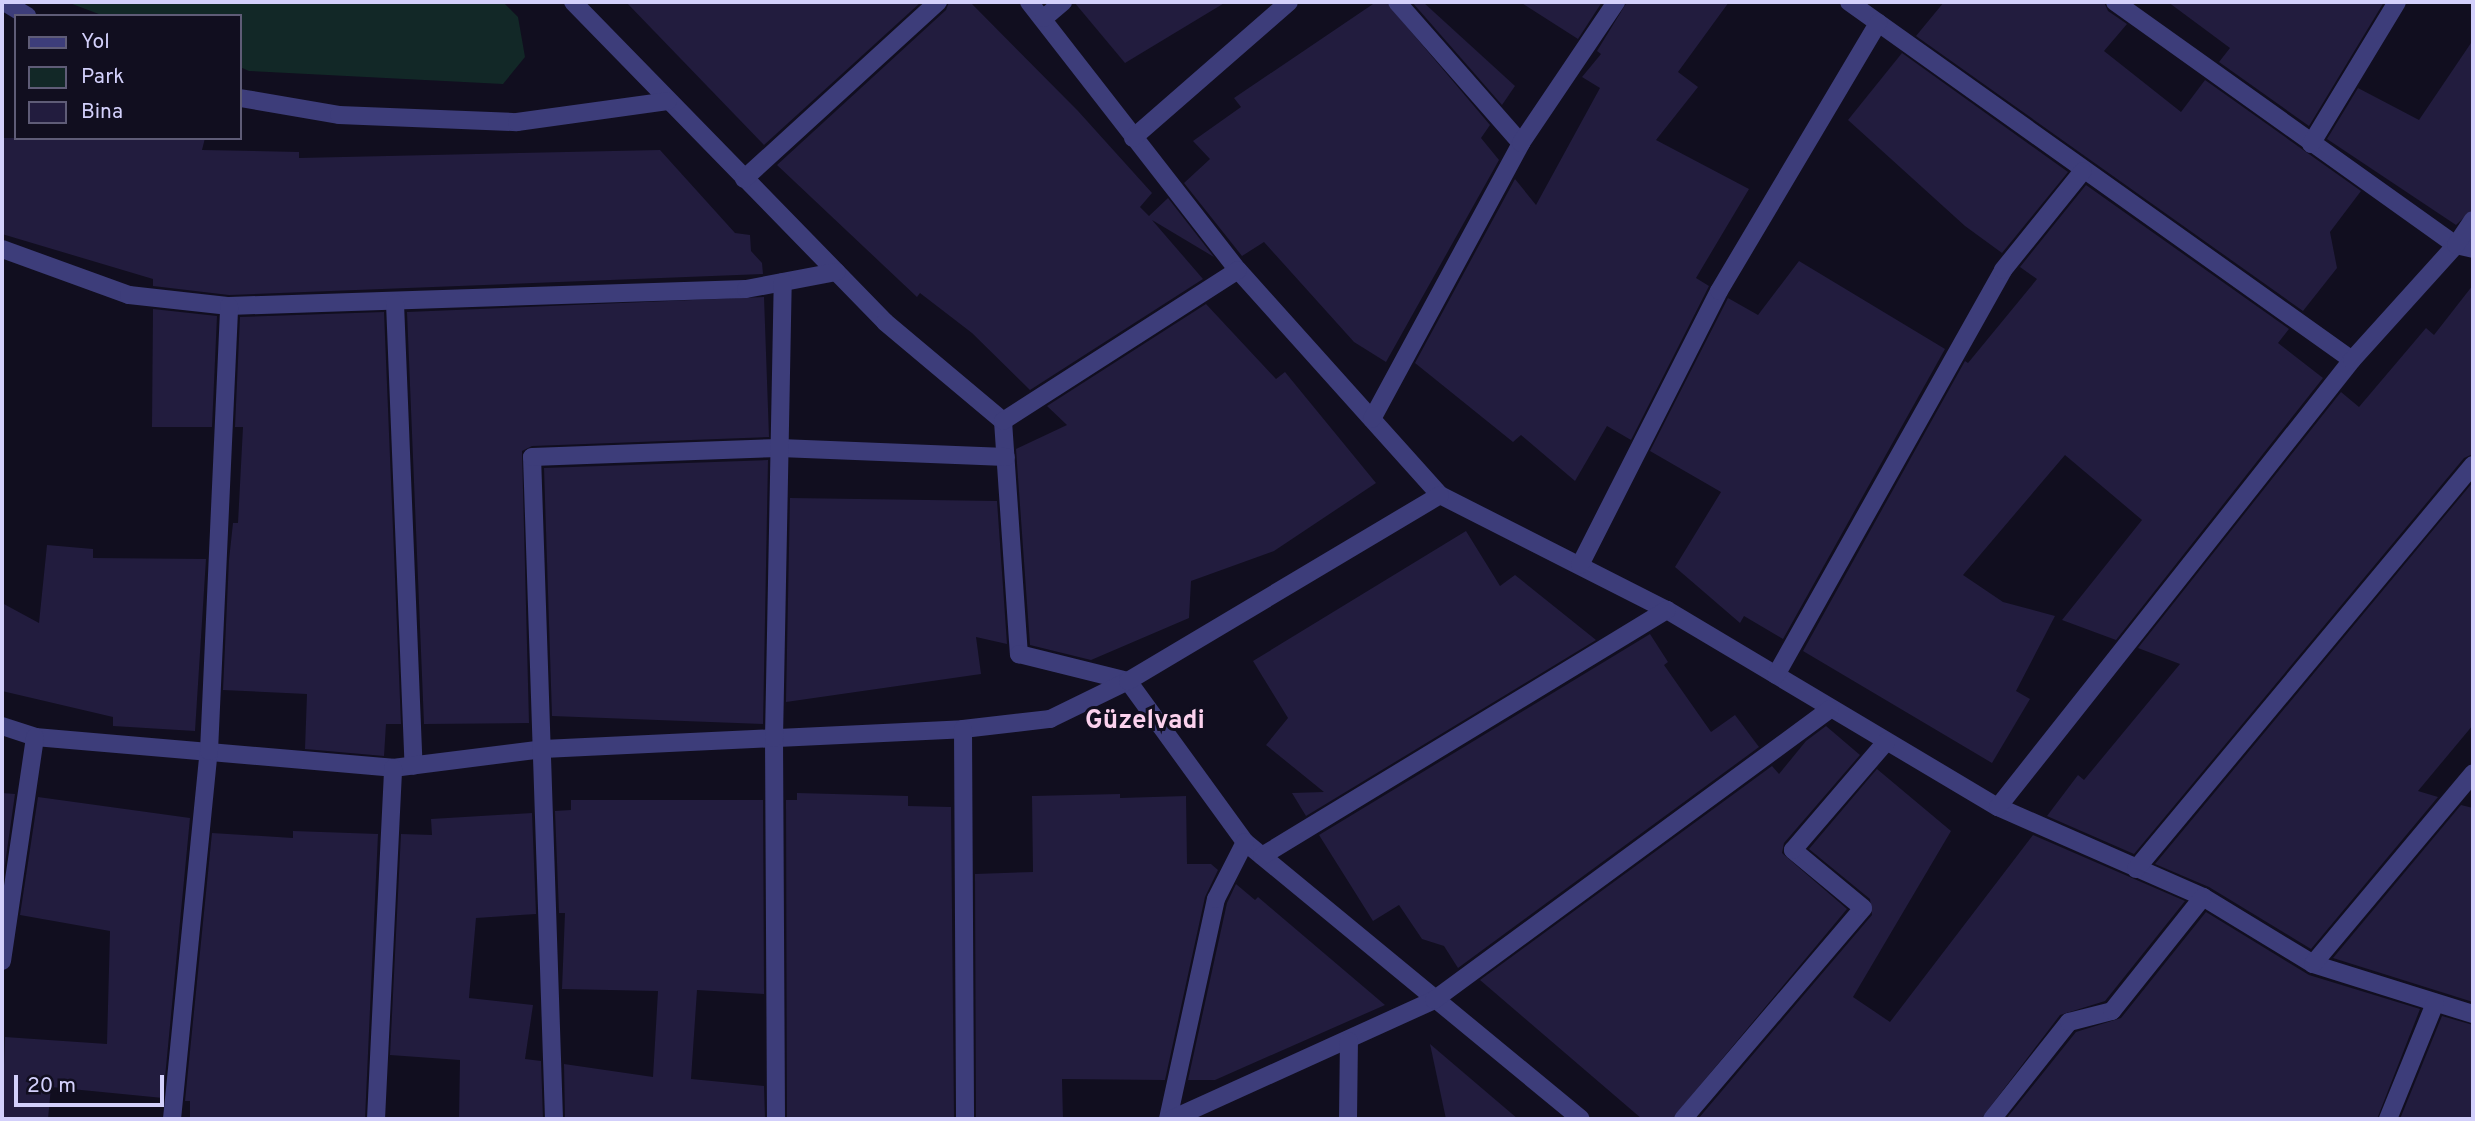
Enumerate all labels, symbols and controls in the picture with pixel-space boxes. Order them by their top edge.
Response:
legend [14,14,242,140]
text: Yol [81,29,110,56]
text: Park [81,64,124,91]
text: Bina [81,99,123,126]
district label: Güzelvadi [1085,706,1205,738]
scale bar [18,1062,168,1106]
text: 20 m [27,1073,76,1100]

